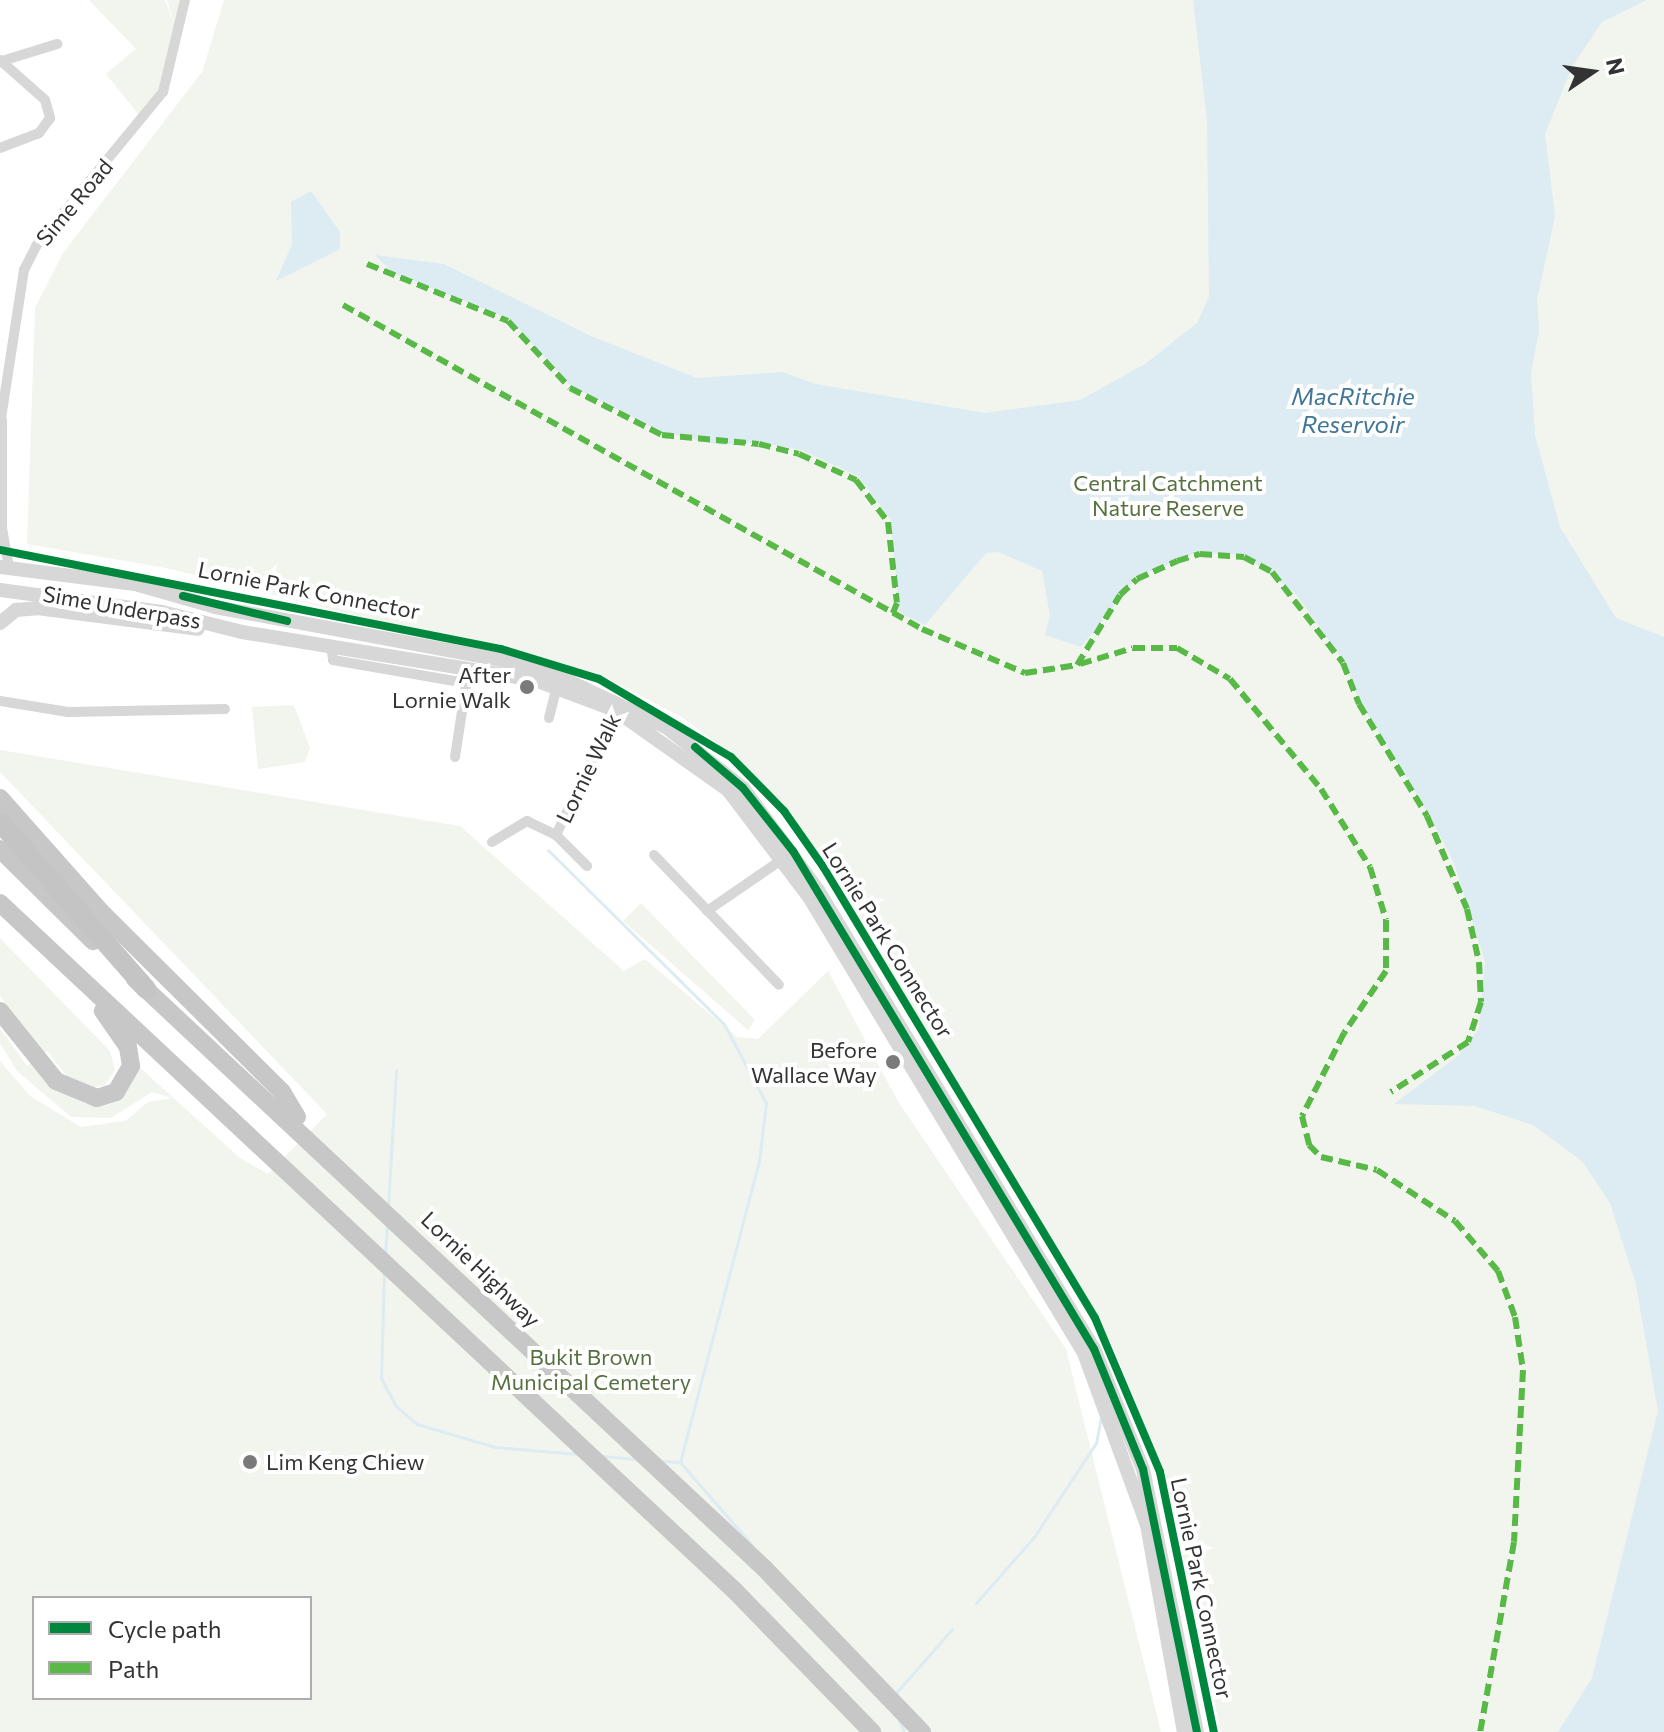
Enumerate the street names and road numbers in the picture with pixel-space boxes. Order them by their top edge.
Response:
street label: Sime Road [30,153,118,251]
street label: Lornie Park Connector [196,556,422,624]
street label: Sime Underpass [41,580,203,634]
street label: Lornie Walk [550,709,626,827]
street label: Lornie Park Connector [817,837,959,1043]
street label: Lornie Highway [416,1206,546,1332]
street label: Lornie Park Connector [1166,1475,1238,1701]

